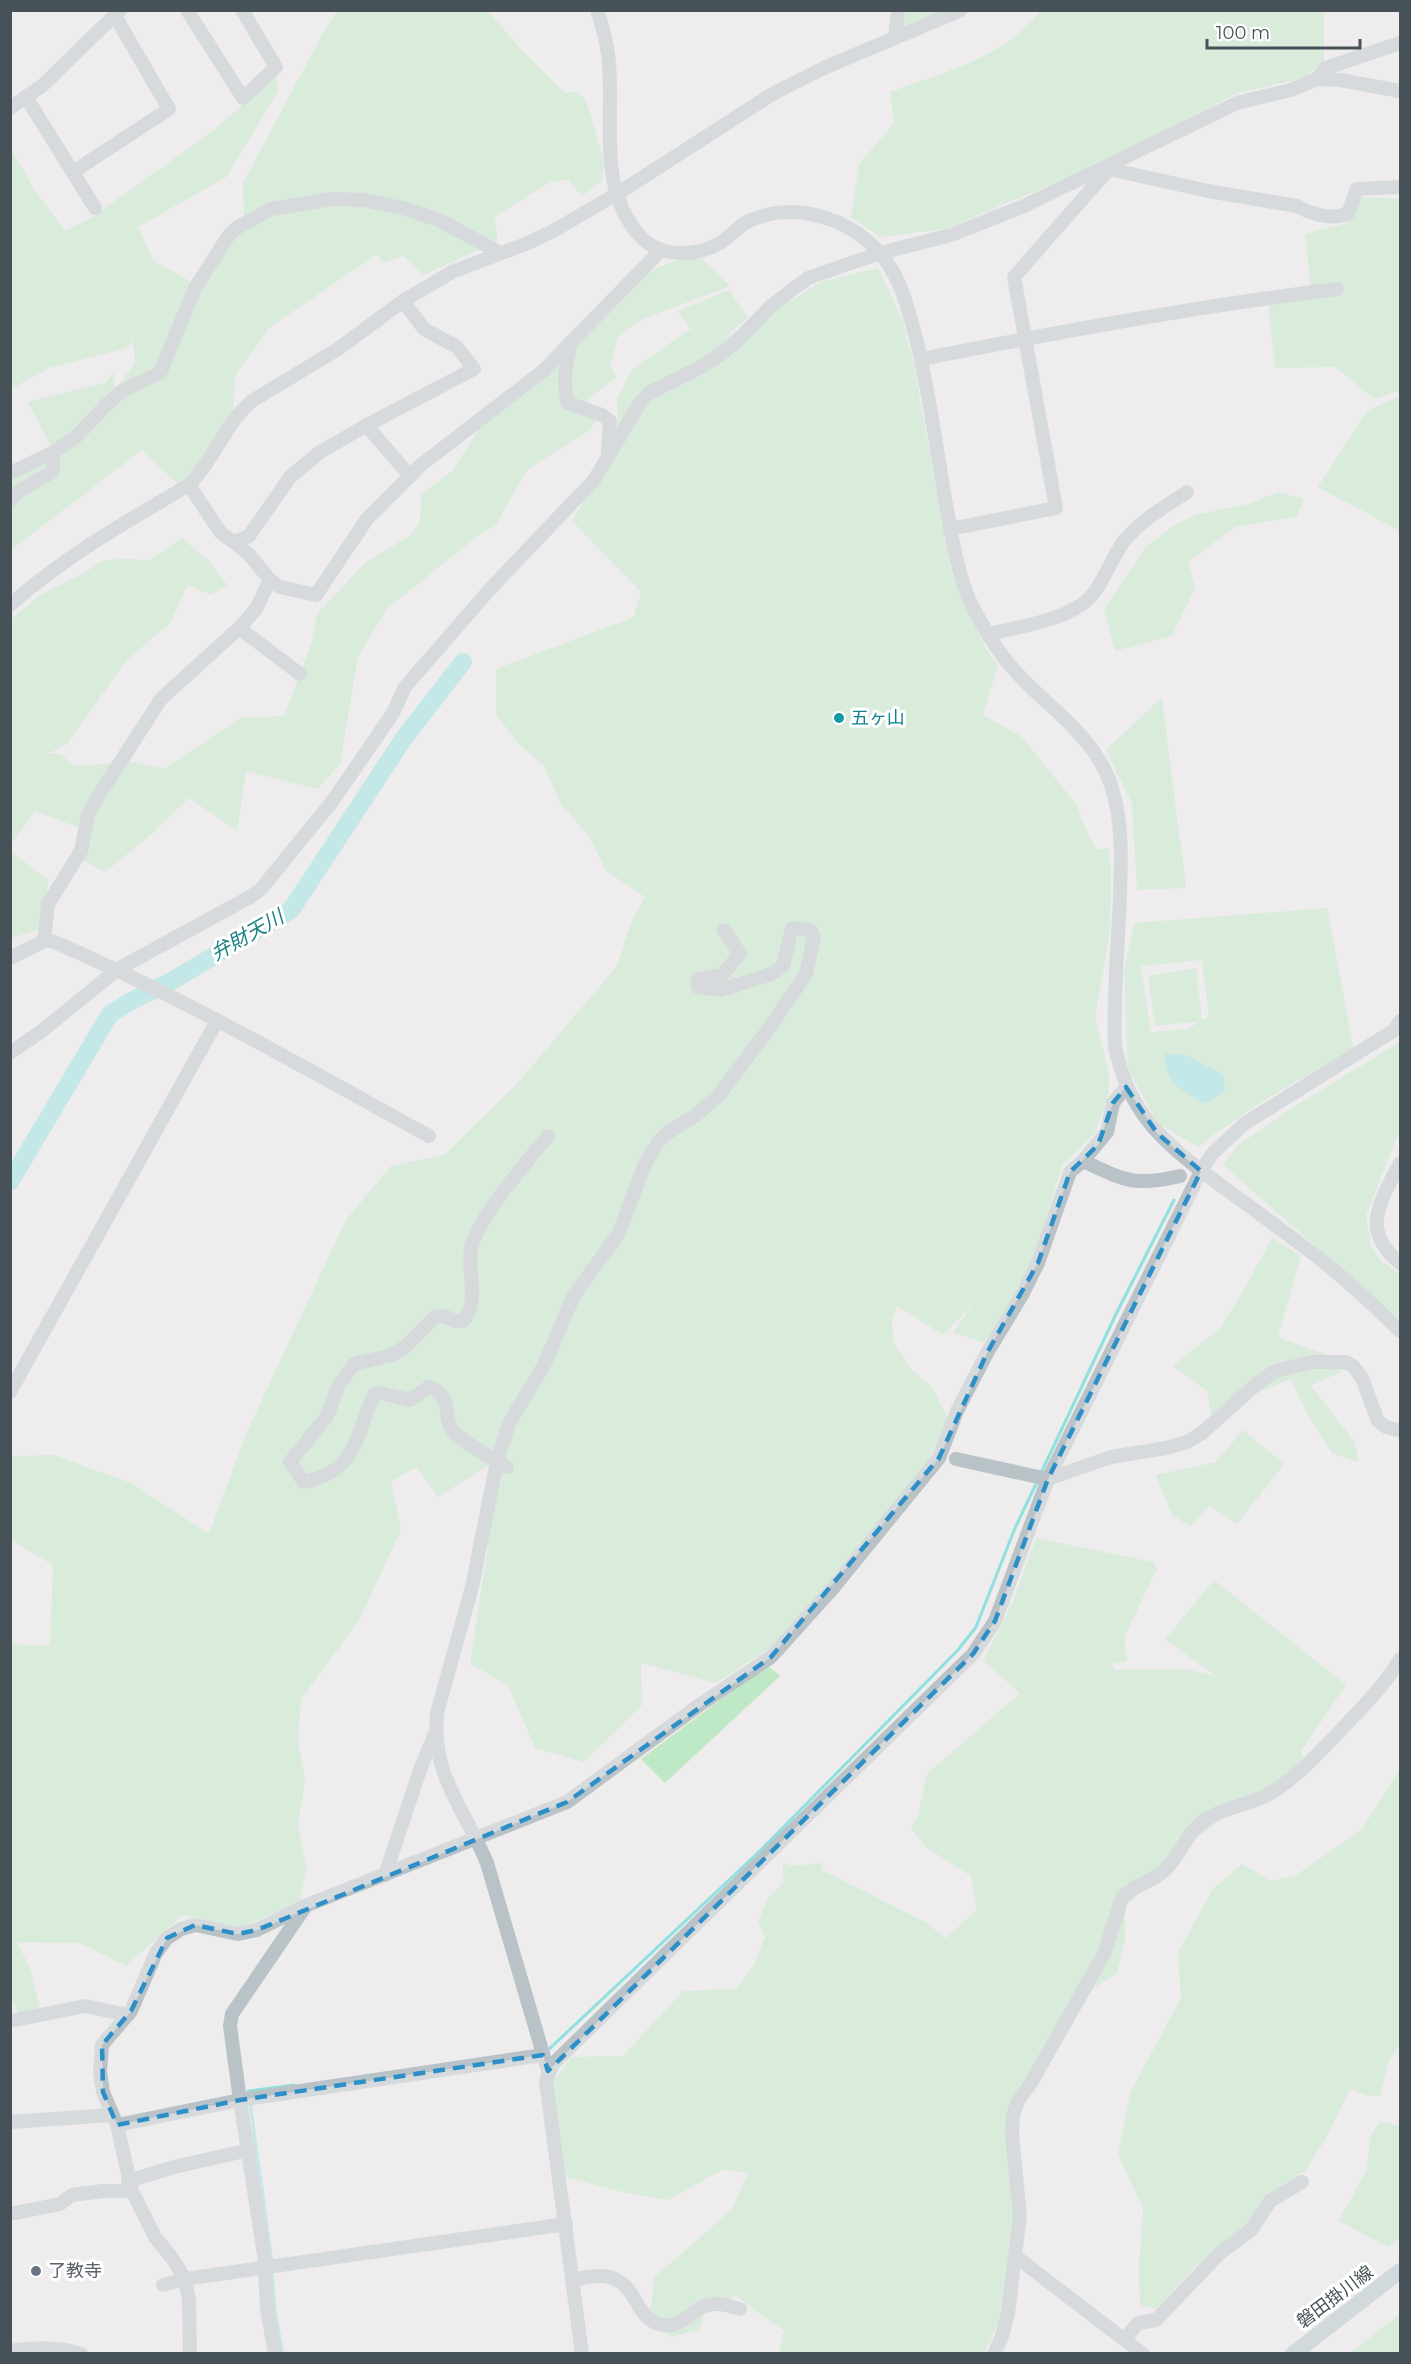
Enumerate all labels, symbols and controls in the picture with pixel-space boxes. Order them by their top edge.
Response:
scale bar [1207,12,1360,50]
text: 100 m [1216,22,1270,44]
place label: 五ヶ山 [851,707,905,729]
marker: 五ヶ山 [832,711,846,725]
water label: 弁財天川 [206,904,289,965]
place label: 了教寺 [48,2260,102,2282]
street label: 磐田掛川線 [1292,2261,1378,2333]
marker: 了教寺 [29,2264,43,2278]

